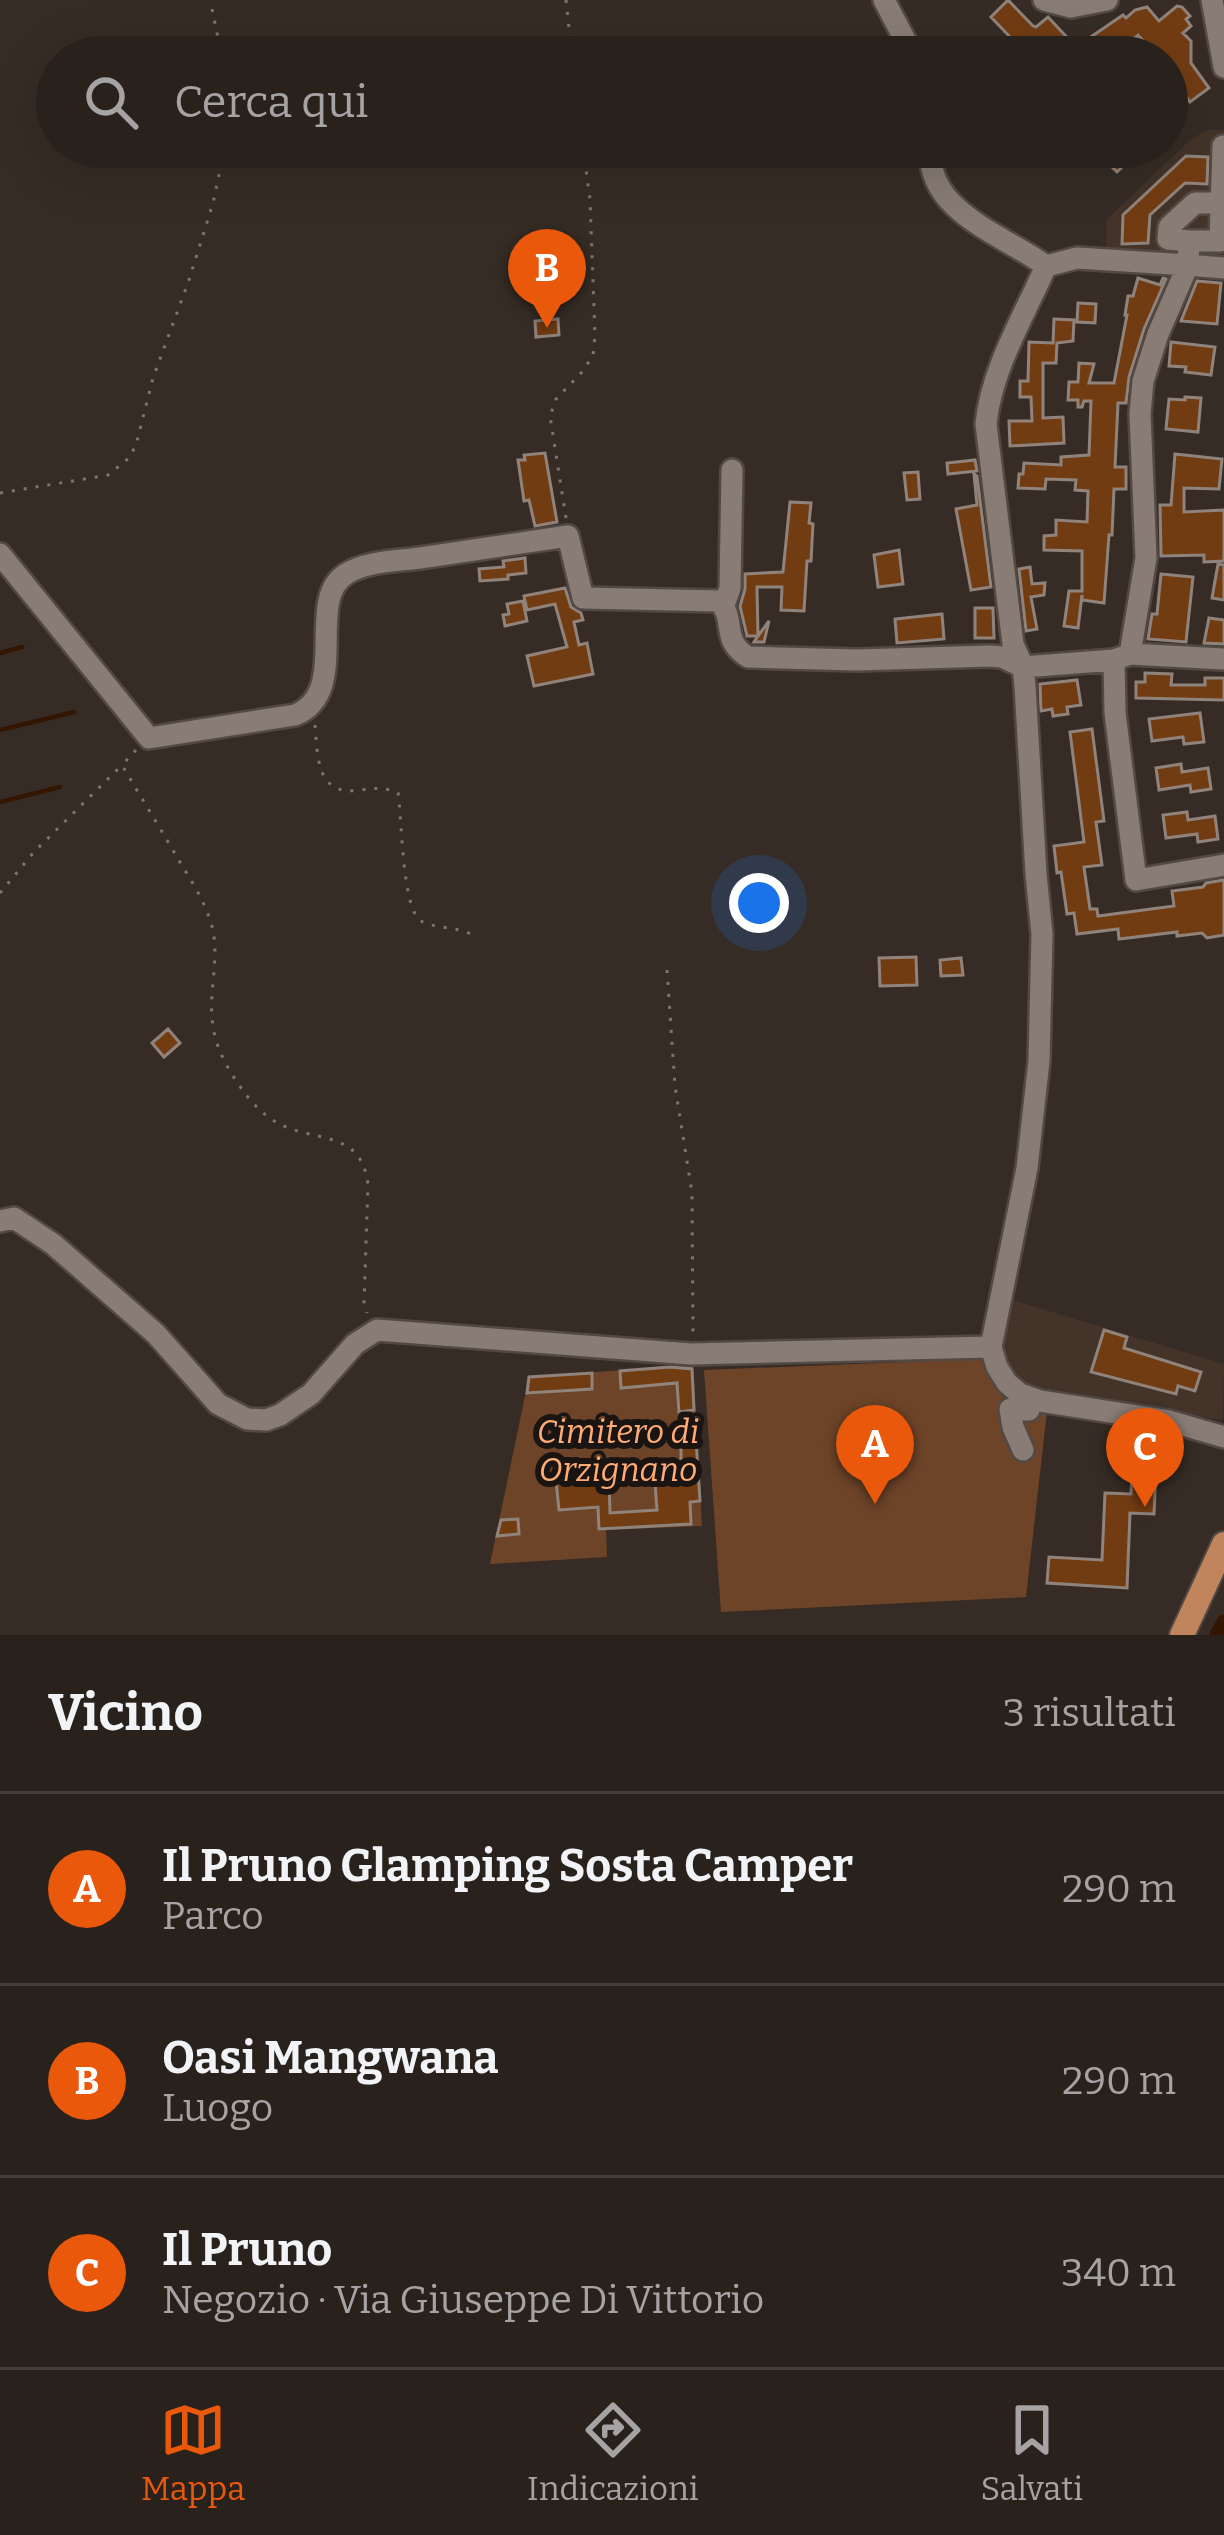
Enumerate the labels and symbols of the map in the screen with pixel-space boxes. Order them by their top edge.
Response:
pin: B [508,229,586,328]
your location [729,873,789,933]
pin: A [836,1405,914,1504]
pin: C [1106,1408,1184,1507]
park label: Cimitero di Orzignano [537,1412,699,1490]

